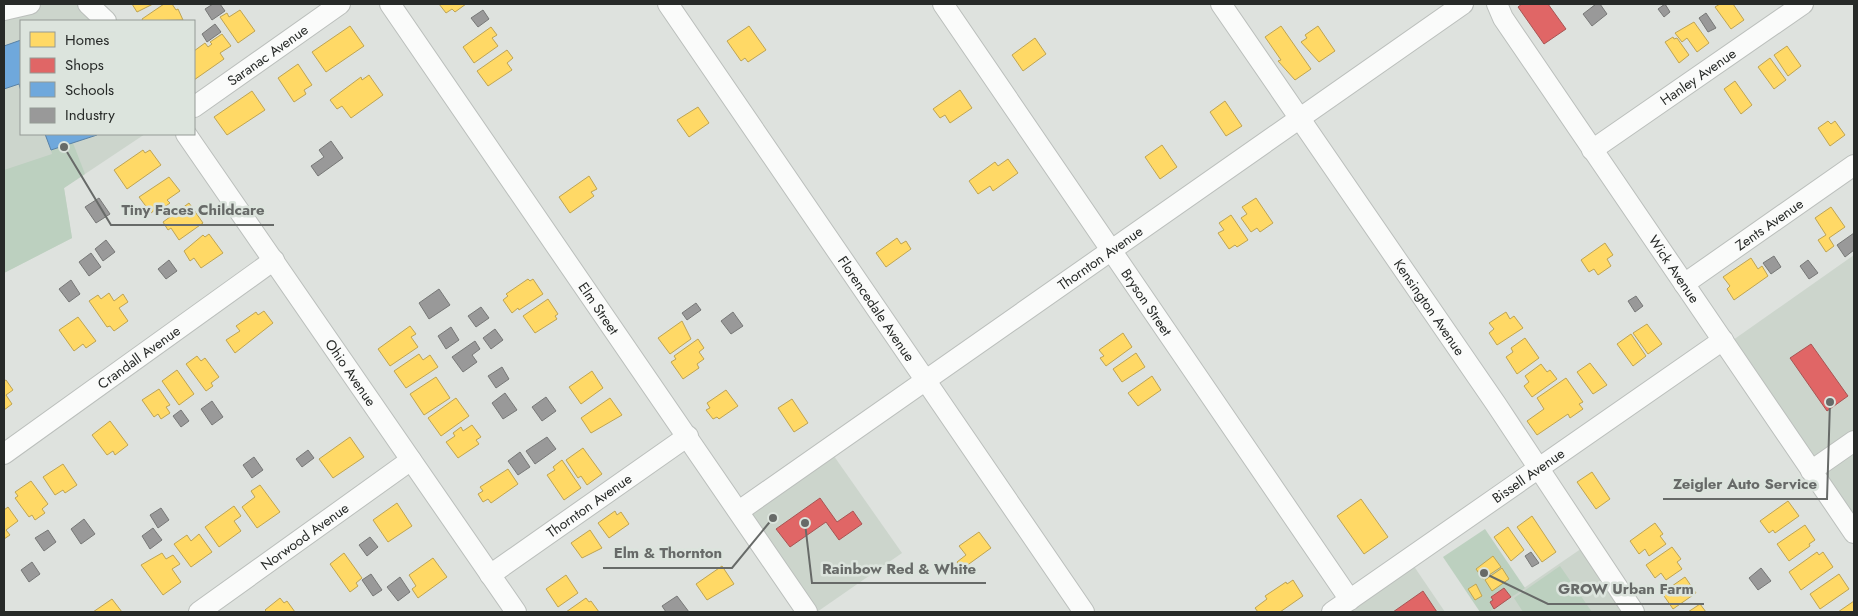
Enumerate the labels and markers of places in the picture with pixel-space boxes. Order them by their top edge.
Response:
callout: Tiny Faces Childcare [111,195,274,225]
callout: Zeigler Auto Service [1663,469,1827,499]
callout: Elm & Thornton [603,538,732,568]
callout: Rainbow Red & White [812,553,986,583]
callout: GROW Urban Farm [1548,574,1704,604]

